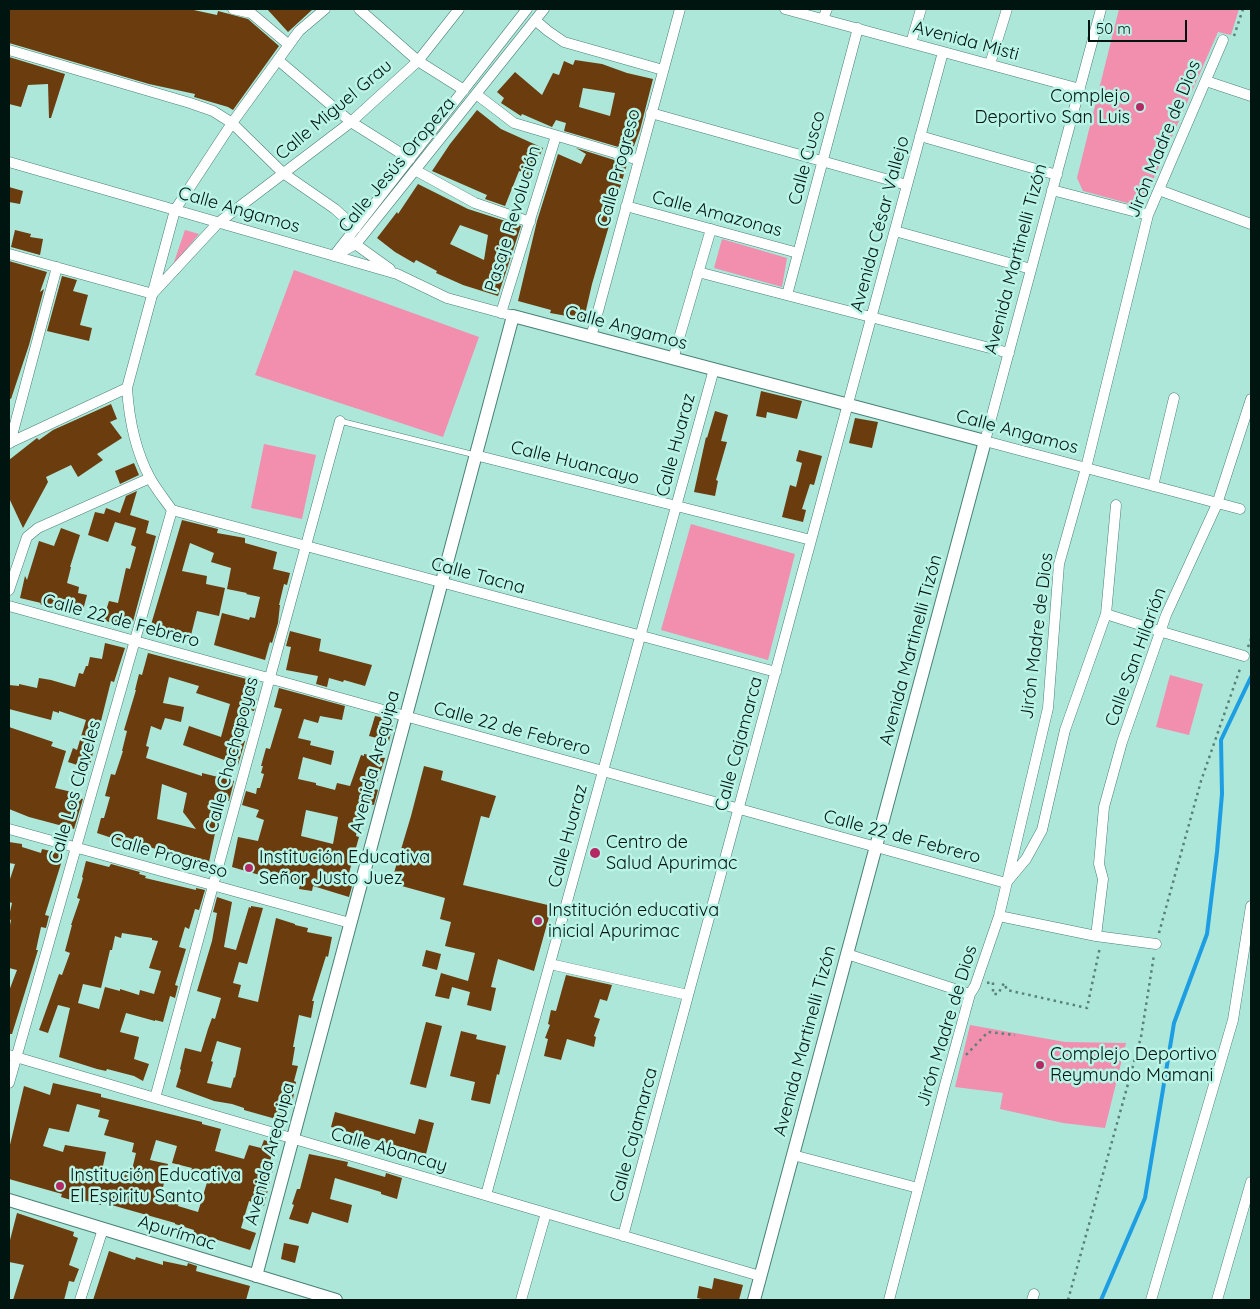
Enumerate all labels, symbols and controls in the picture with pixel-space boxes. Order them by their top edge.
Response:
scale bar [1090,10,1189,42]
street label: Avenida Misti [911,16,1021,66]
text: 50 m [1096,19,1131,38]
street label: Calle Miguel Grau [271,55,397,165]
street label: Jirón Madre de Dios [1123,57,1205,221]
place label: Complejo Deportivo San Luis [974,86,1130,128]
street label: Calle Jesús Oropeza [334,93,460,237]
marker: Complejo Deportivo San Luis [1134,101,1146,113]
street label: Calle Progreso [593,107,645,229]
street label: Calle Cusco [784,109,830,207]
street label: Avenida César Vallejo [846,133,914,315]
street label: Pasaje Revolución [480,143,546,295]
street label: Avenida Martinelli Tizón [980,161,1052,357]
street label: Calle Angamos [176,182,302,238]
street label: Calle Amazonas [650,186,784,242]
street label: Calle Angamos [563,301,689,355]
street label: Calle Huaraz [652,391,700,499]
street label: Calle Angamos [954,405,1080,459]
street label: Calle Huancayo [509,437,641,489]
street label: Jirón Madre de Dios [1016,551,1058,721]
street label: Avenida Martinelli Tizón [875,552,947,748]
street label: Calle Tacna [429,553,527,599]
street label: Calle San Hilarión [1101,585,1171,729]
street label: Calle 22 de Febrero [40,590,202,652]
street label: Calle Cajamarca [711,674,767,814]
street label: Calle Chachapoyas [201,675,263,835]
street label: Avenida Arequipa [346,688,404,836]
street label: Calle 22 de Febrero [431,698,593,760]
street label: Calle Los Claveles [44,718,106,866]
street label: Calle Huaraz [544,782,592,890]
street label: Calle 22 de Febrero [821,806,983,868]
street label: Calle Progreso [108,829,230,883]
place label: Centro de Salud Apurimac [606,832,737,874]
marker: Centro de Salud Apurimac [588,846,602,860]
place label: Institución Educativa Señor Justo Juez [259,847,430,890]
marker: Institución Educativa Señor Justo Juez [243,862,255,874]
place label: Institución educativa inicial Apurimac [548,900,719,942]
marker: Institución educativa inicial Apurimac [532,915,544,927]
street label: Avenida Martinelli Tizón [769,943,841,1139]
street label: Jirón Madre de Dios [912,943,982,1109]
place label: Complejo Deportivo Reymundo Mamani [1050,1044,1217,1086]
marker: Complejo Deportivo Reymundo Mamani [1034,1059,1046,1071]
street label: Calle Cajamarca [606,1065,662,1205]
street label: Avenida Arequipa [241,1080,299,1228]
street label: Calle Abancay [328,1123,450,1177]
place label: Institución Educativa El Espiritu Santo [70,1165,241,1208]
marker: Institución Educativa El Espiritu Santo [54,1180,66,1192]
street label: Apurímac [135,1211,219,1255]

